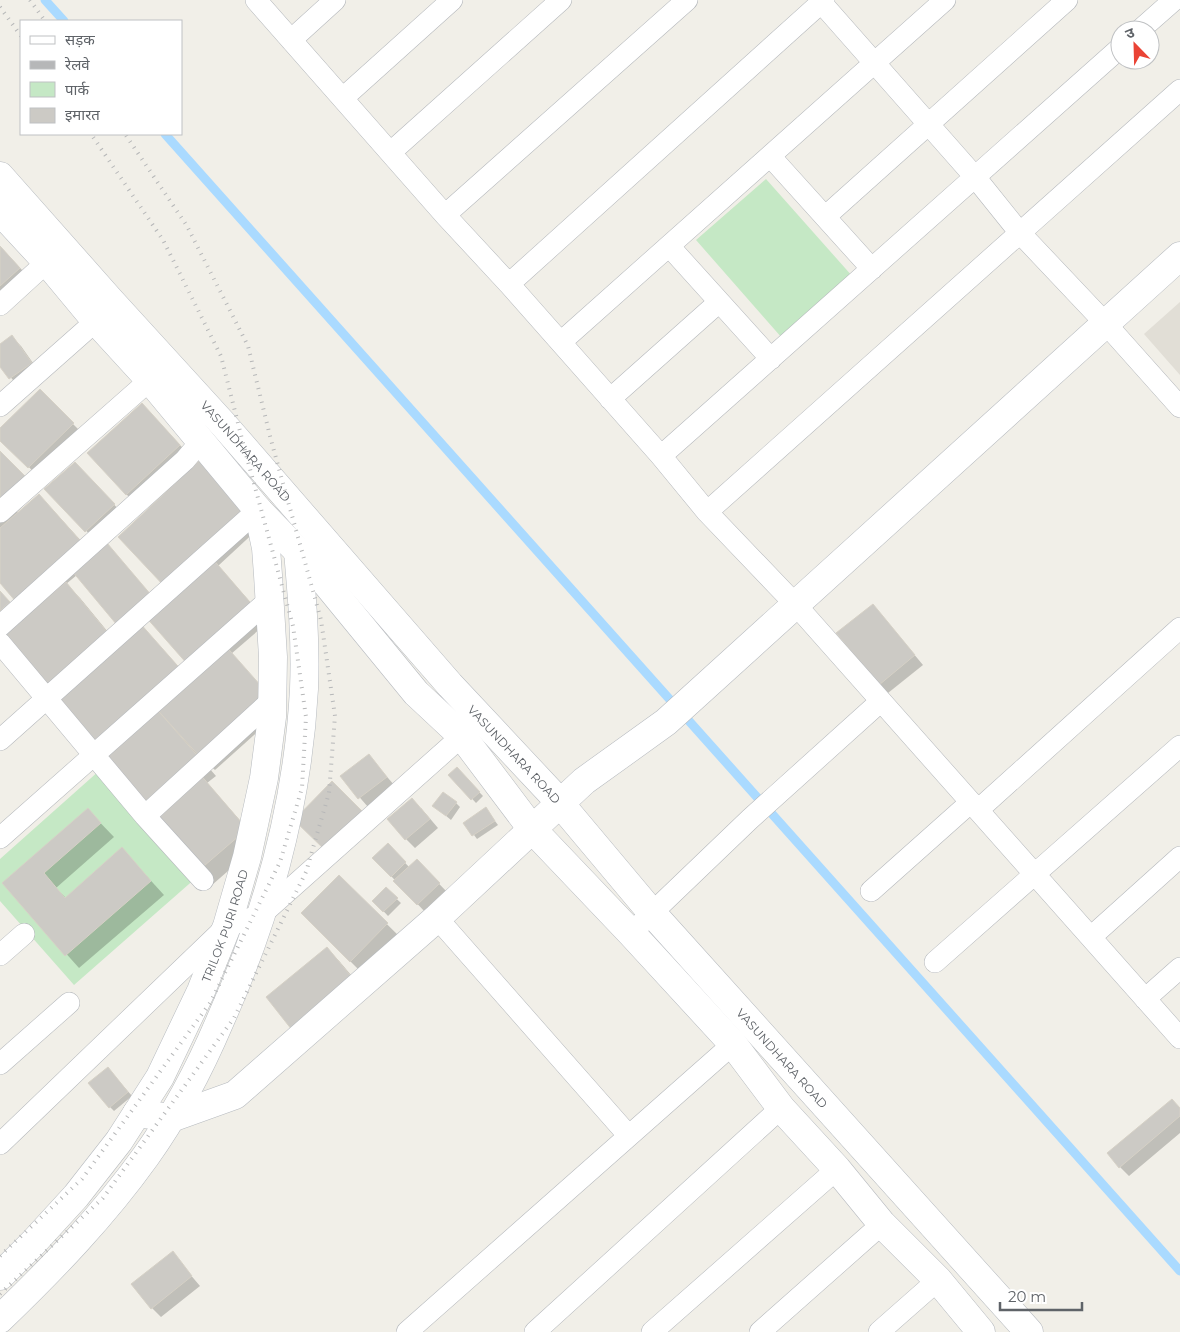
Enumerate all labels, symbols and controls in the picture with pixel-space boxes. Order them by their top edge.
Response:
legend [20,20,182,135]
north arrow [1110,20,1160,70]
text: उ [1123,23,1138,43]
text: सड़क [65,30,95,49]
text: रेलवे [64,55,90,74]
text: पार्क [65,80,89,99]
text: इमारत [65,105,100,124]
street label: VASUNDHARA ROAD [198,397,294,504]
street label: VASUNDHARA ROAD [465,702,564,806]
street label: TRILOK PURI ROAD [198,867,251,984]
street label: VASUNDHARA ROAD [734,1005,831,1111]
scale bar [1000,1280,1082,1312]
text: 20 m [1008,1287,1046,1306]

